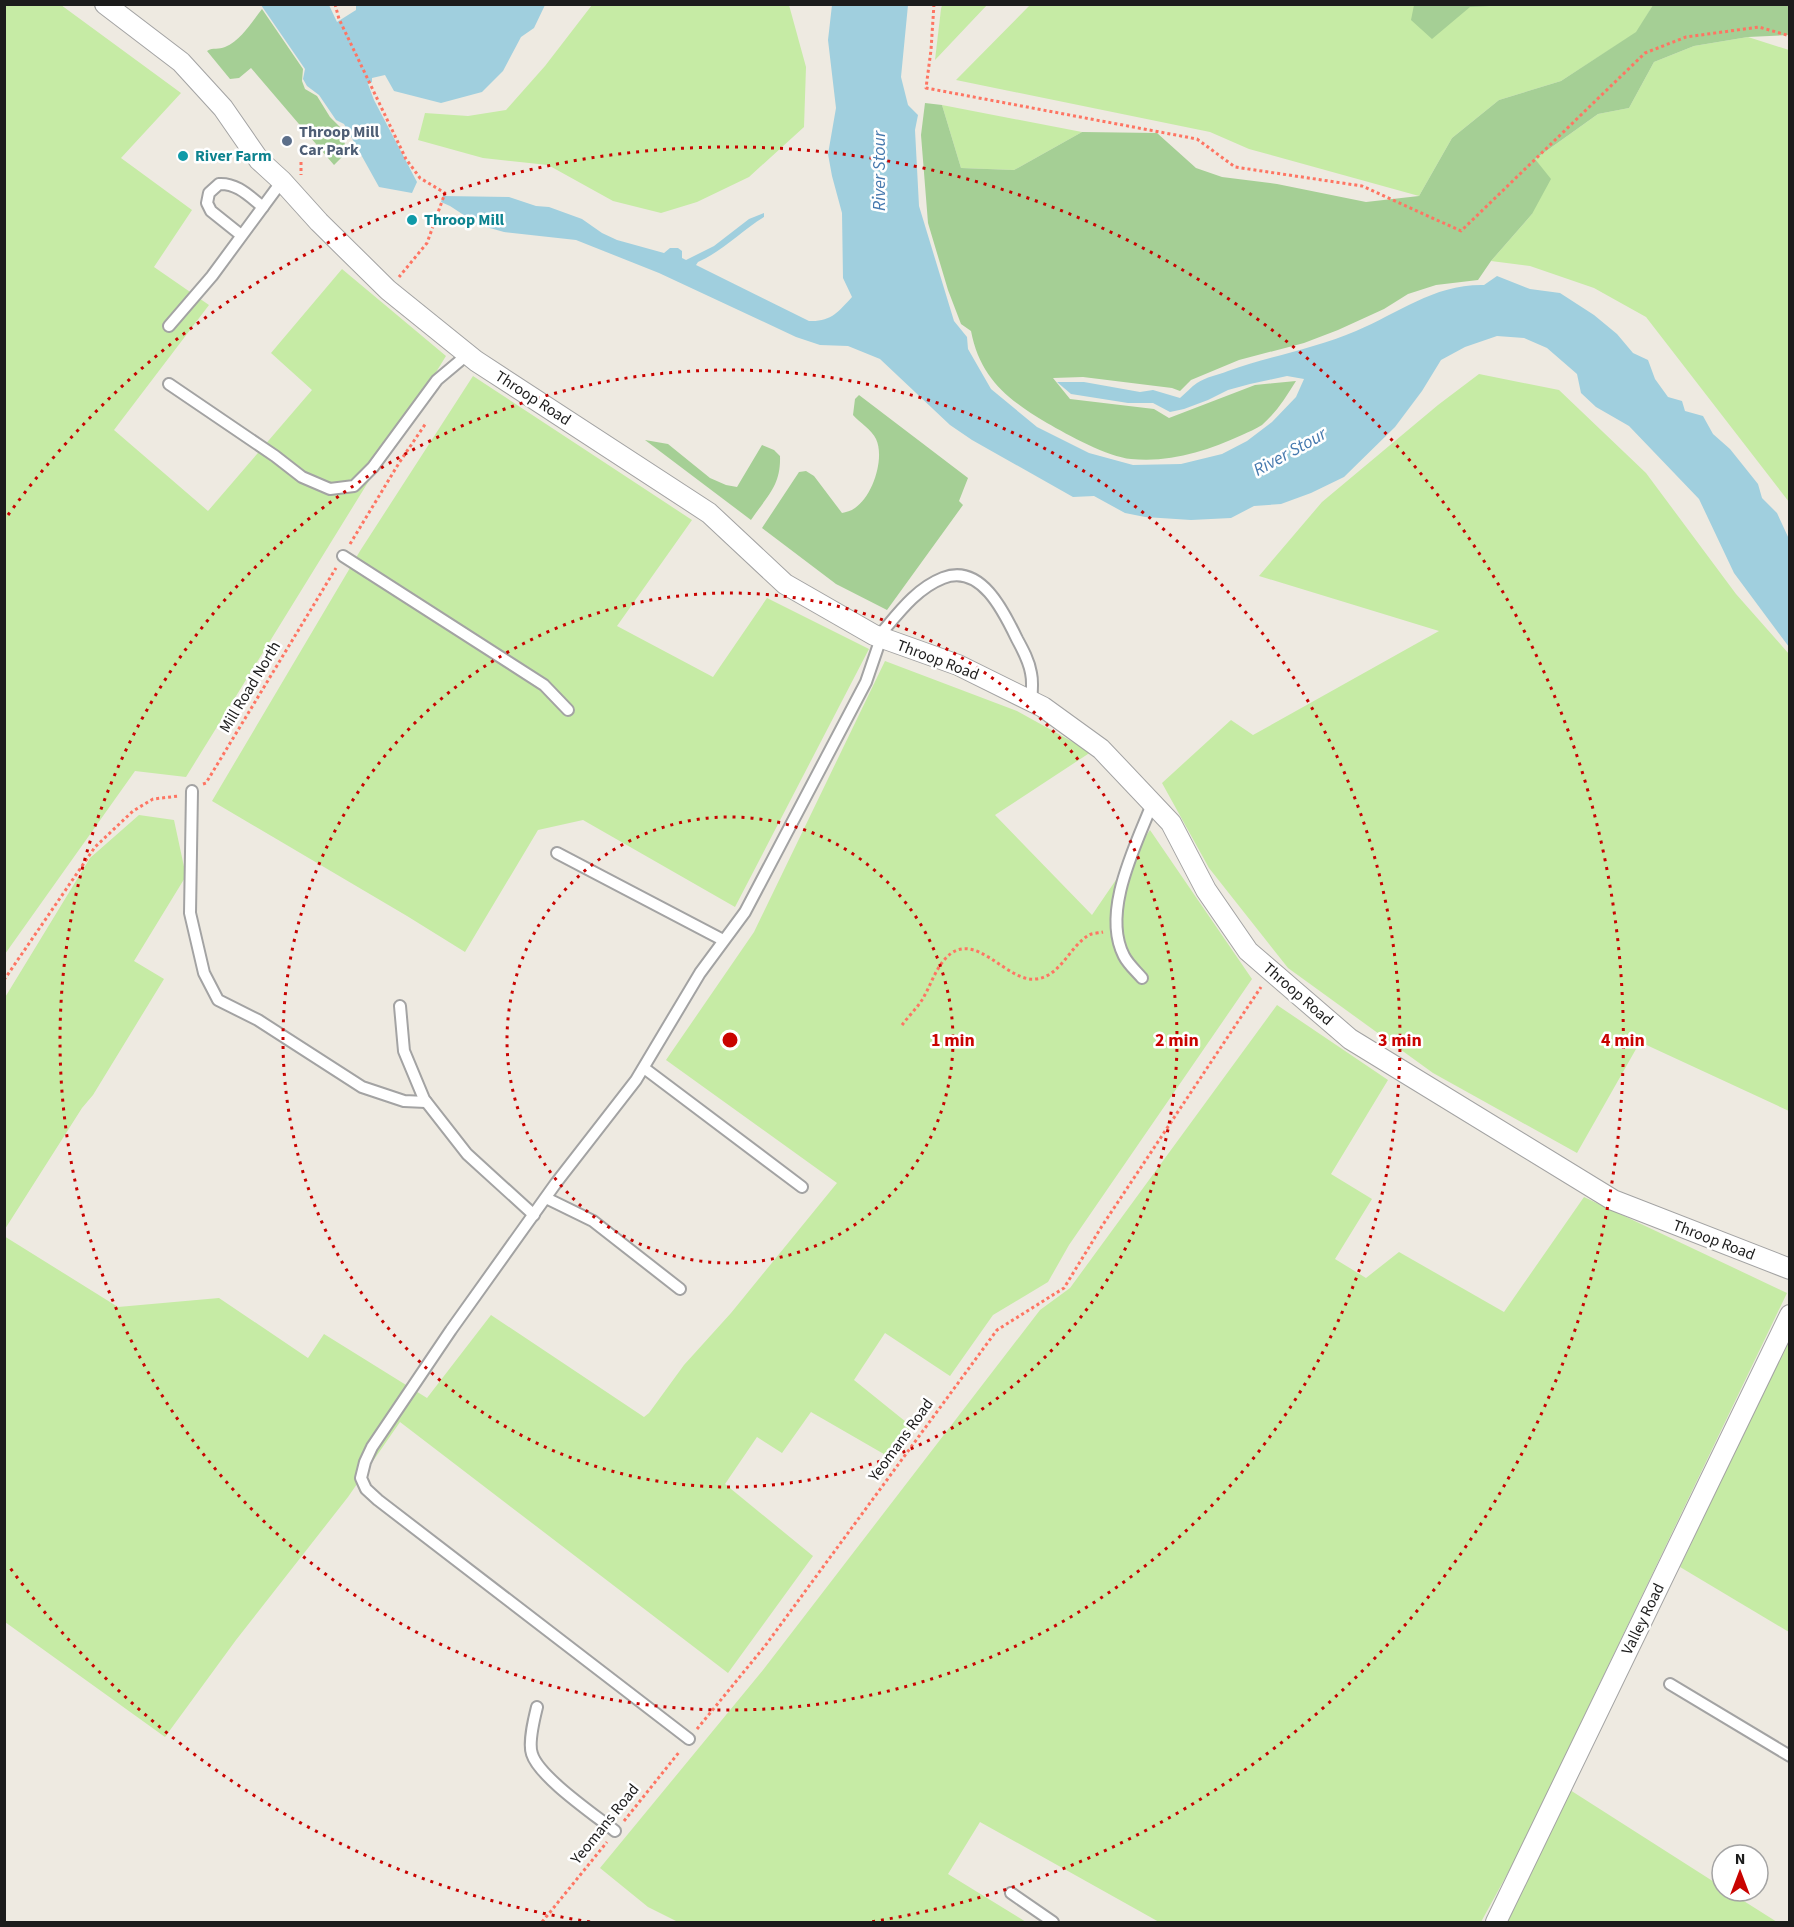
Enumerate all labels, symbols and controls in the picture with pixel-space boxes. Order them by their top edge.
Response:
place label: Throop Mill Car Park [299,121,380,161]
water label: River Stour [867,130,892,211]
marker: Throop Mill Car Park [280,134,294,148]
place label: River Farm [195,145,272,167]
marker: River Farm [176,149,190,163]
place label: Throop Mill [424,209,505,231]
marker: Throop Mill [405,213,419,227]
street label: Throop Road [491,365,575,431]
water label: River Stour [1249,421,1332,482]
street label: Throop Road [894,634,982,686]
street label: Mill Road North [214,637,286,737]
street label: Throop Road [1258,957,1338,1031]
text: 1 min [931,1028,975,1053]
text: 2 min [1155,1028,1199,1053]
text: 3 min [1378,1028,1422,1053]
text: 4 min [1601,1028,1645,1053]
centre of rings [720,1030,740,1050]
street label: Throop Road [1670,1214,1758,1266]
street label: Yeomans Road [863,1394,939,1487]
street label: Valley Road [1616,1580,1670,1658]
street label: Yeomans Road [565,1779,644,1870]
north arrow [1710,1843,1770,1903]
text: N [1735,1848,1745,1870]

